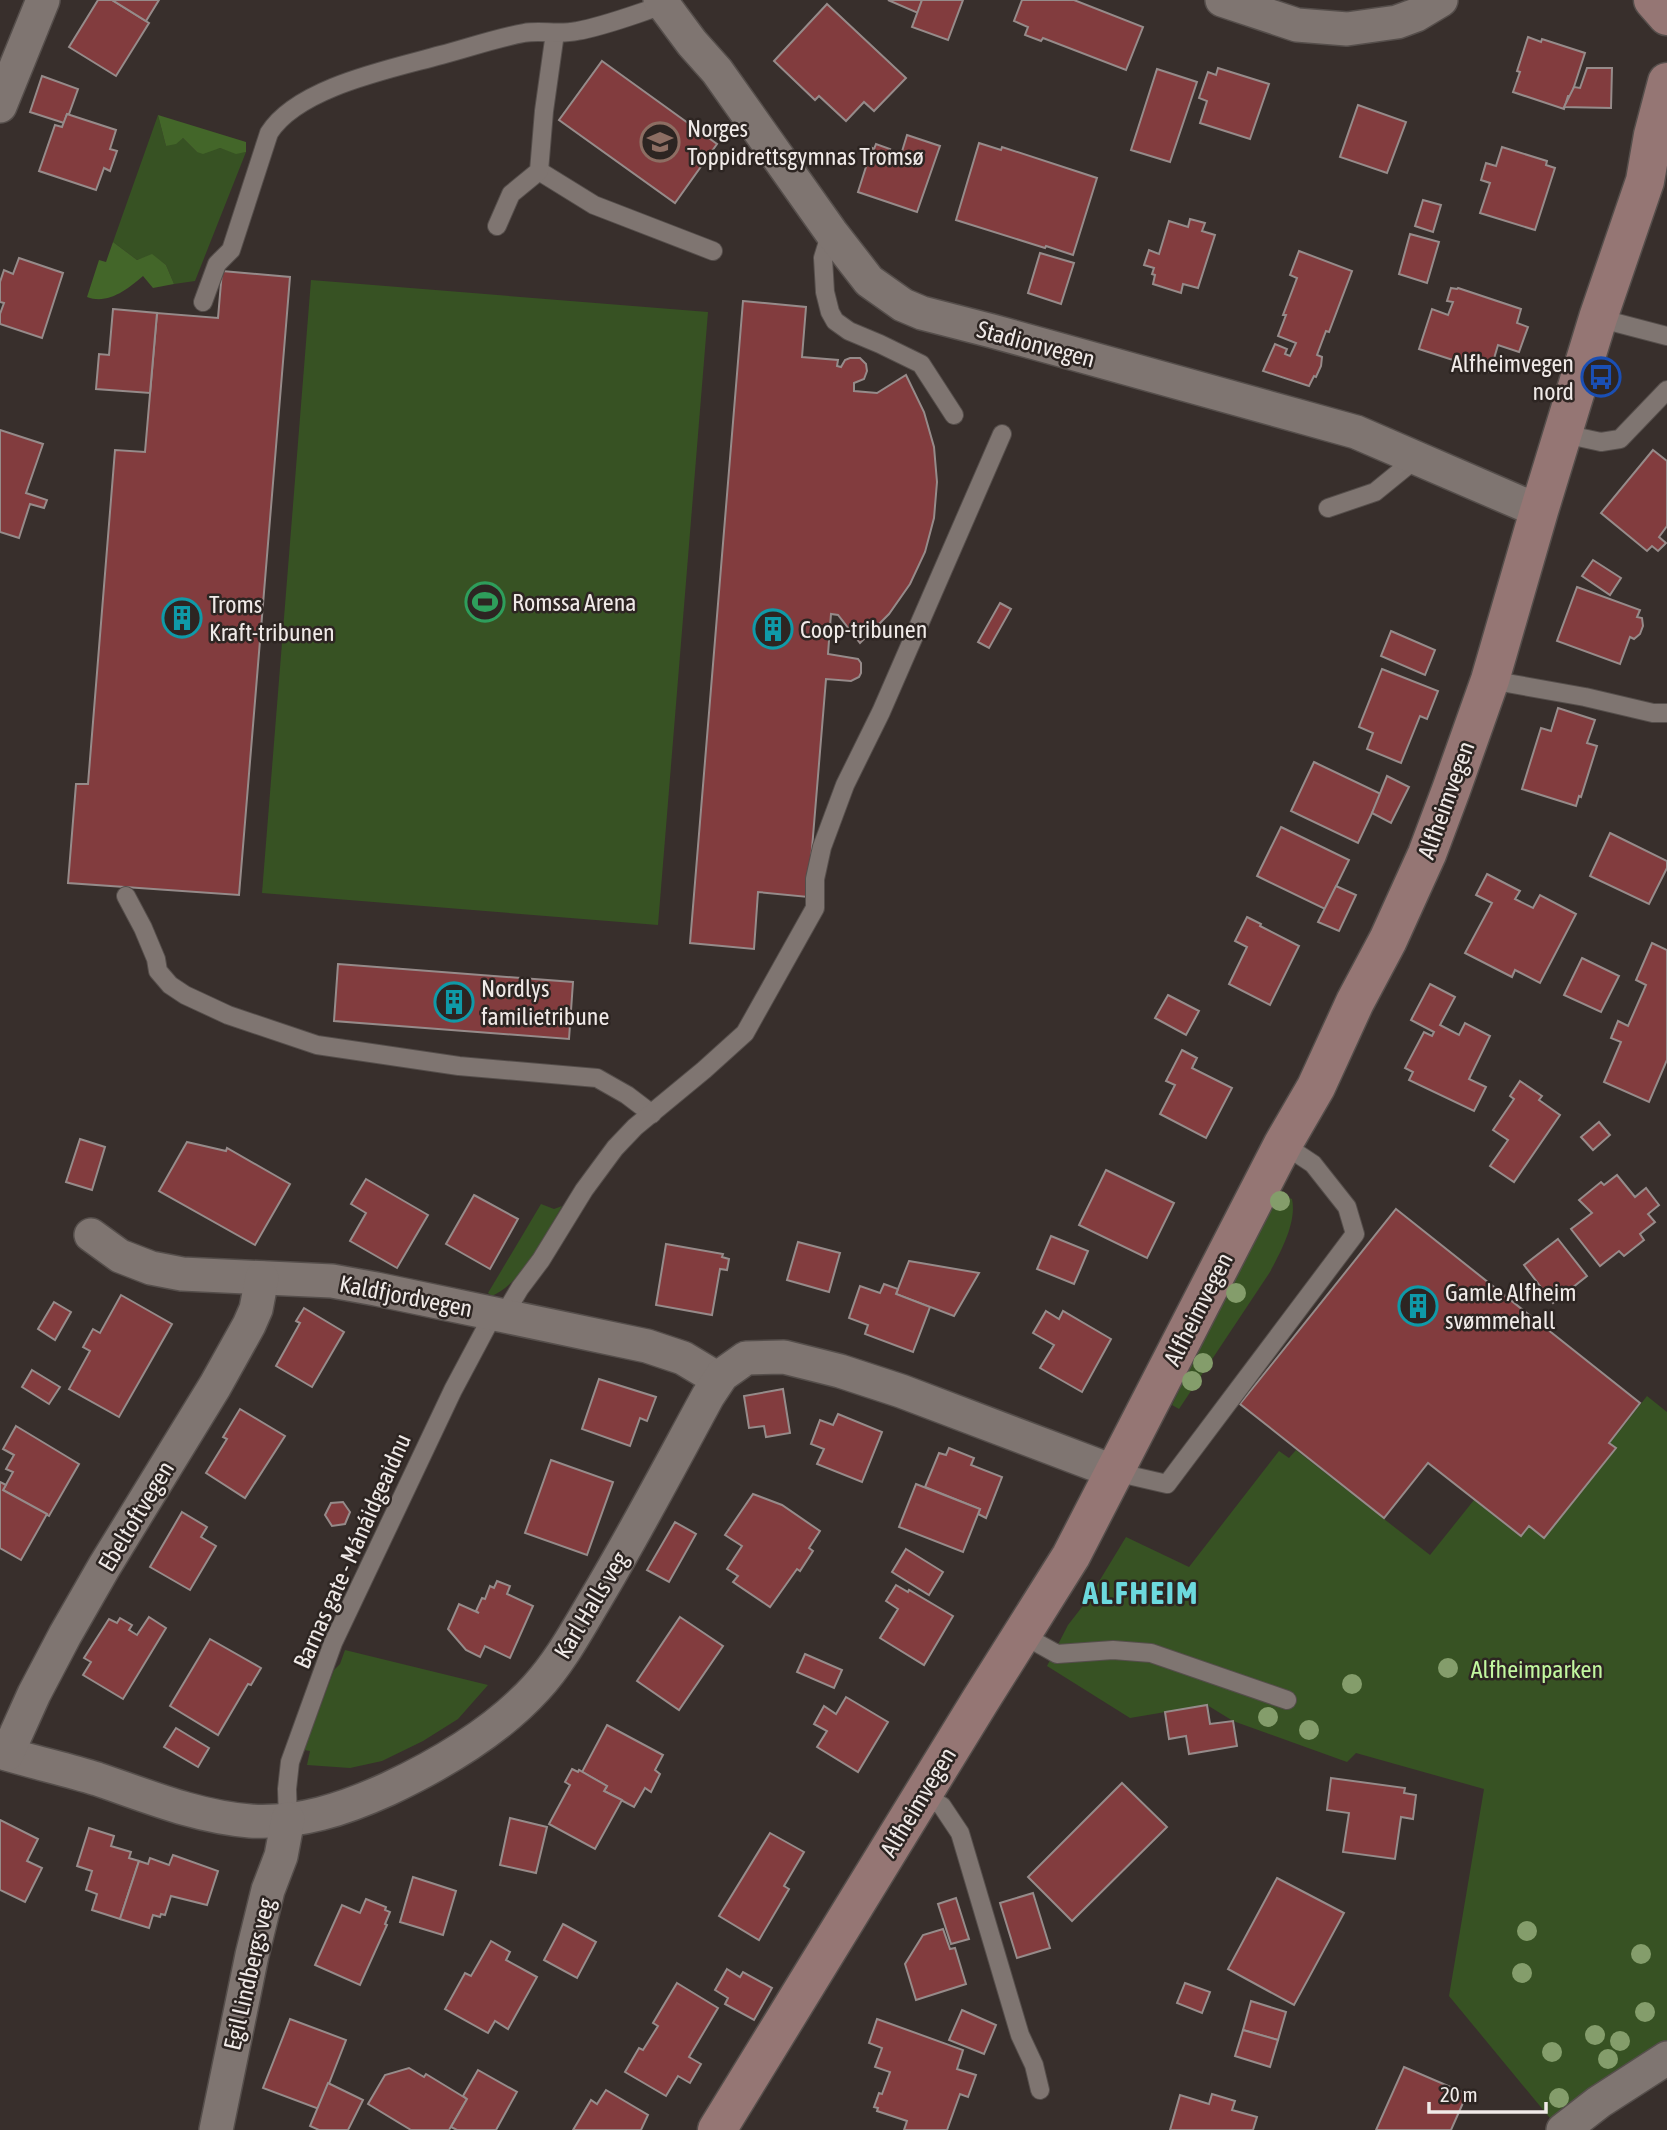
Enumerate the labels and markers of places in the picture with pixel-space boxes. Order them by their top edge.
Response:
place label: Norges Toppidrettsgymnas Tromsø [687,115,924,170]
school or university icon: Norges Toppidrettsgymnas Tromsø [639,121,681,163]
place label: Alfheimvegen nord [1451,350,1574,405]
bus stop icon: Alfheimvegen nord [1580,356,1622,398]
sports icon: Romssa Arena [464,581,506,623]
place label: Romssa Arena [512,589,637,616]
place label: Troms Kraft-tribunen [209,591,335,646]
building icon: Troms Kraft-tribunen [161,597,203,639]
building icon: Coop-tribunen [752,608,794,650]
place label: Coop-tribunen [800,616,927,643]
place label: Nordlys familietribune [481,975,609,1030]
building icon: Nordlys familietribune [433,981,475,1023]
place label: Gamle Alfheim svømmehall [1445,1279,1577,1334]
building icon: Gamle Alfheim svømmehall [1397,1285,1439,1327]

